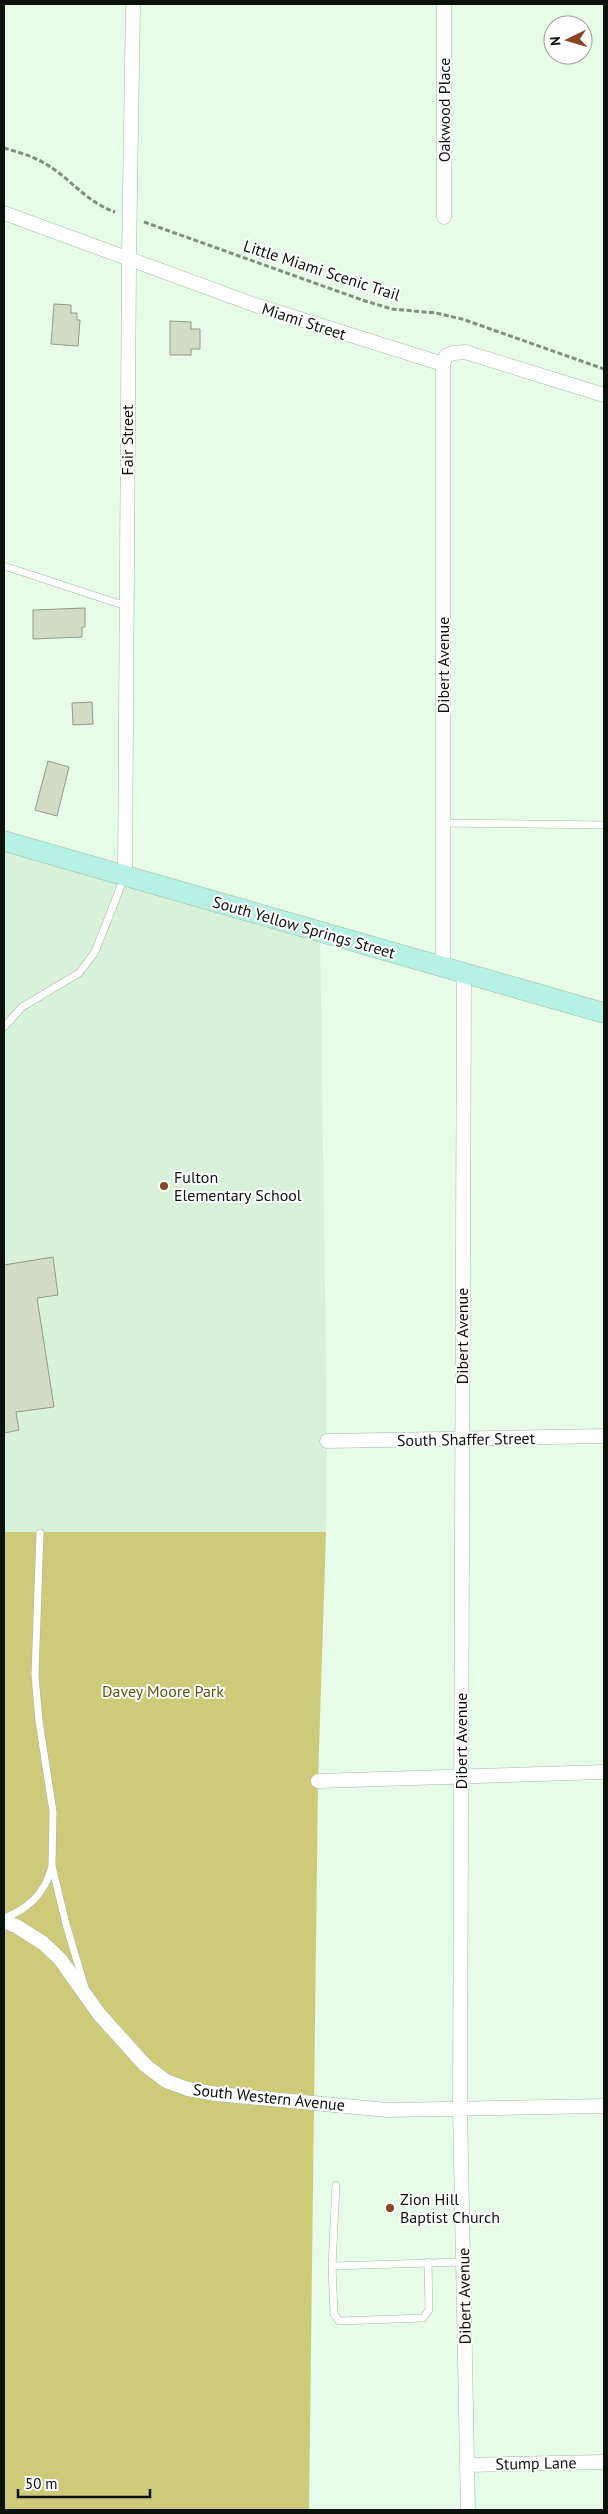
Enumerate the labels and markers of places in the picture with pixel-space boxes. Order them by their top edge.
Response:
place label: Fulton Elementary School [174,1167,302,1205]
marker: Fulton Elementary School [158,1180,170,1192]
place label: Zion Hill Baptist Church [400,2189,500,2227]
marker: Zion Hill Baptist Church [384,2202,396,2214]

